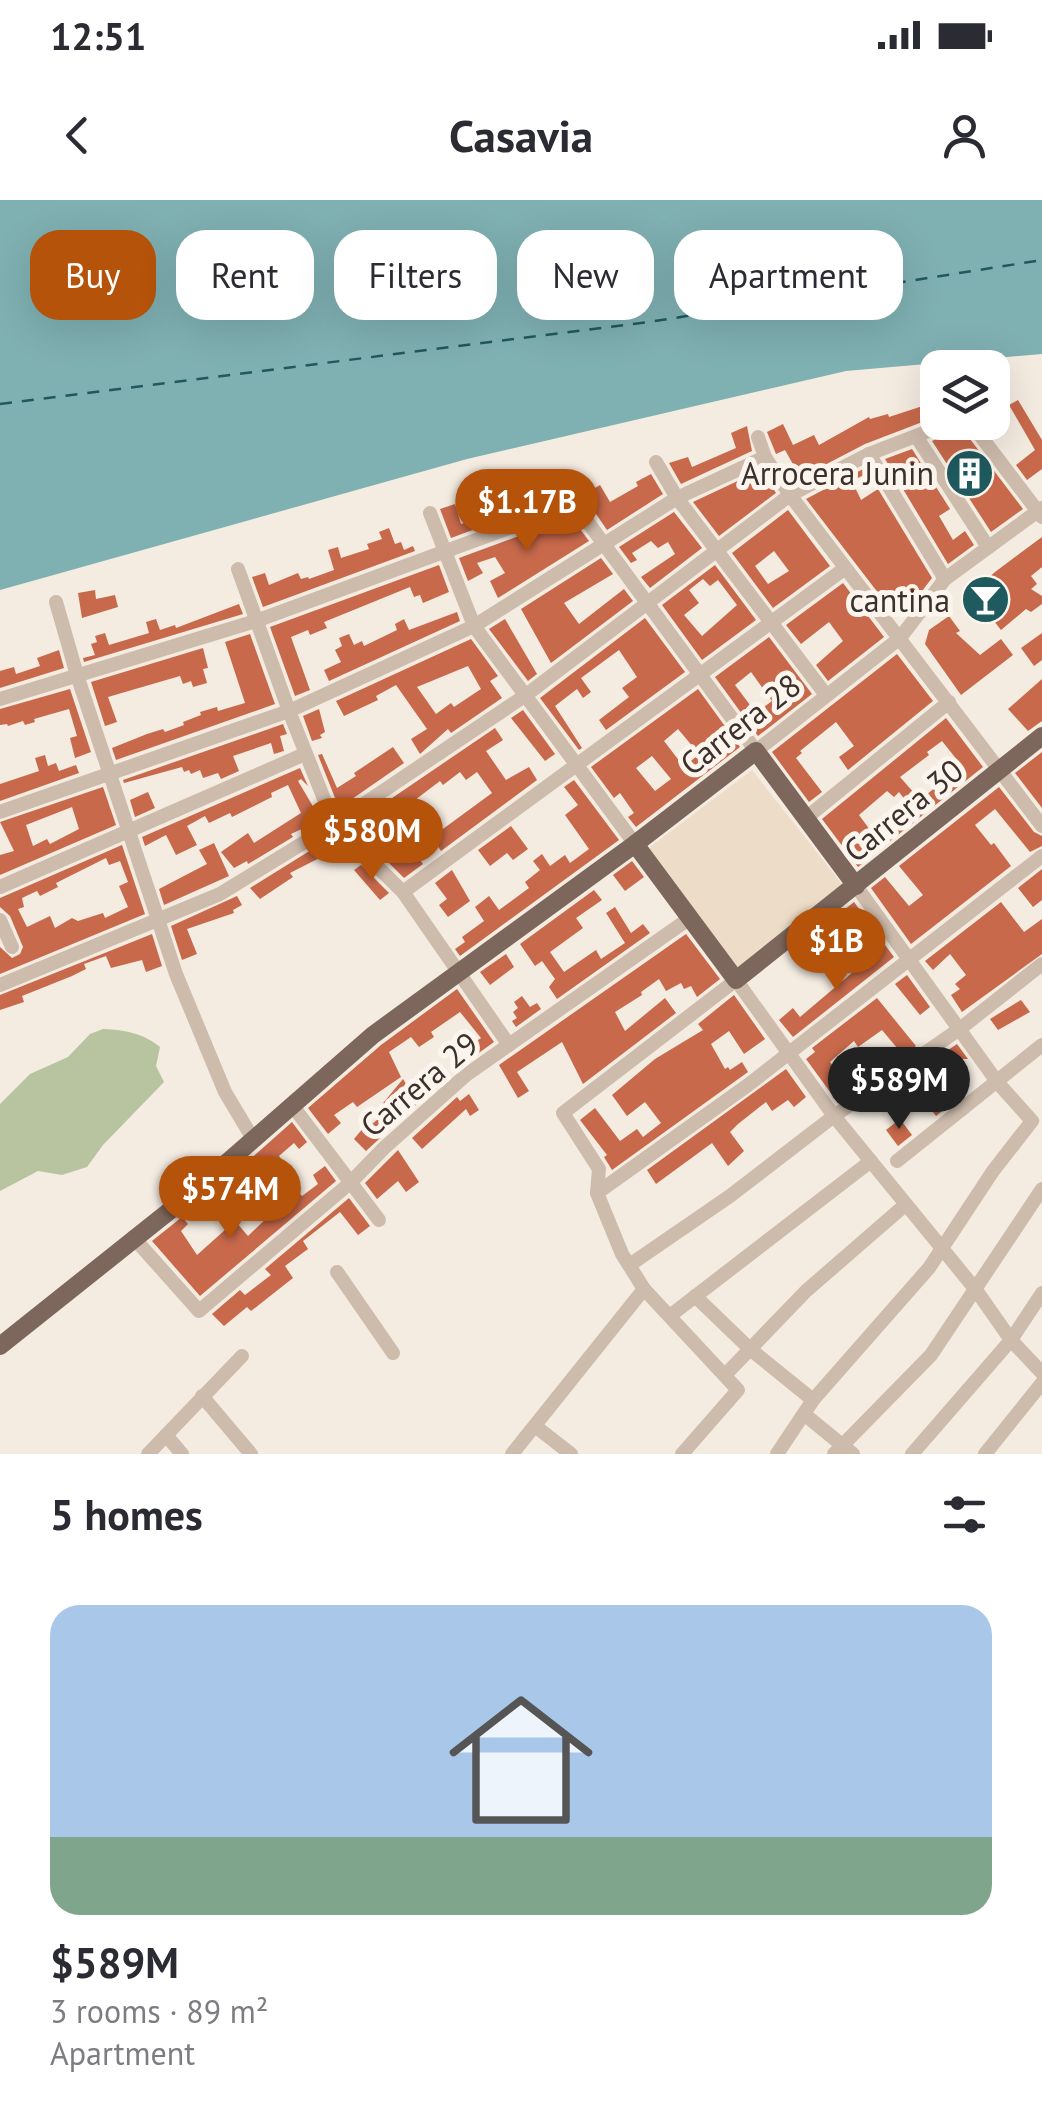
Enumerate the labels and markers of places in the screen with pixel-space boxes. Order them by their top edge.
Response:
building icon: Arrocera Junin [943,447,995,499]
place label: Arrocera Junin [741,452,934,494]
pin: $1.17B [446,469,608,554]
bar icon: cantina [959,574,1011,626]
place label: cantina [849,579,950,621]
pin: $580M [302,798,442,883]
pin: $1B [788,908,884,993]
pin: $589M [829,1047,969,1132]
pin: $574M [160,1156,300,1241]

